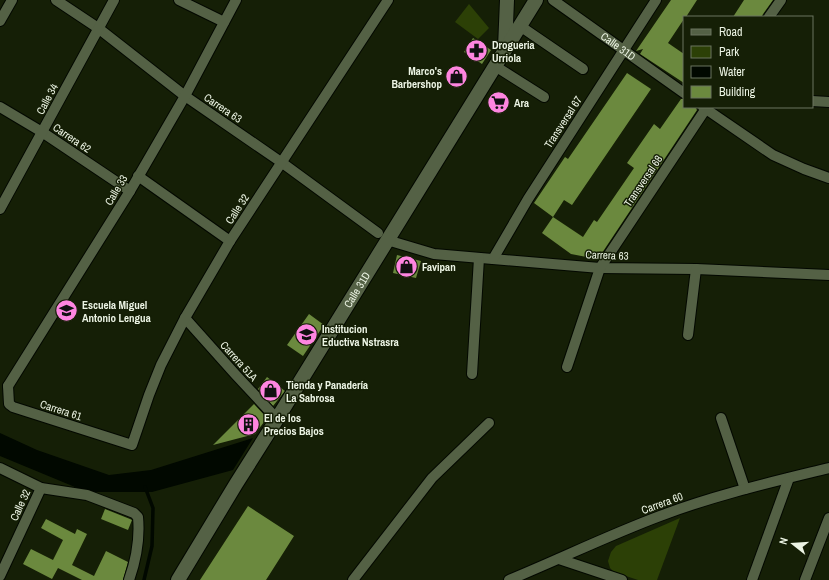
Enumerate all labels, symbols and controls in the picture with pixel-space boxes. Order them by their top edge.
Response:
legend [683,16,813,108]
text: Road [719,24,743,40]
street label: Calle 31D [598,29,638,64]
pharmacy icon: Drogueria Urriola [464,38,490,64]
place label: Drogueria Urriola [492,38,535,65]
text: Park [719,44,739,60]
place label: Marco's Barbershop [391,64,442,91]
shop icon: Marco's Barbershop [444,64,470,90]
text: Water [719,64,746,80]
street label: Calle 34 [33,81,61,117]
text: Building [719,84,756,100]
street label: Carrera 63 [201,90,245,126]
supermarket icon: Ara [485,90,511,116]
street label: Transversal 67 [541,93,585,151]
place label: Ara [514,96,529,110]
street label: Carrera 62 [50,120,94,156]
street label: Transversal 68 [621,152,665,210]
street label: Calle 33 [101,172,131,208]
street label: Calle 32 [222,191,252,227]
street label: Carrera 63 [585,247,629,263]
shop icon: Favipan [394,254,420,280]
place label: Favipan [422,260,456,274]
street label: Calle 31D [341,269,373,310]
school or university icon: Escuela Miguel Antonio Lengua [53,298,79,324]
place label: Escuela Miguel Antonio Lengua [82,298,151,325]
school or university icon: Institucion Eductiva Nstrasra [293,322,319,348]
place label: Institucion Eductiva Nstrasra [322,322,399,349]
street label: Carrera 51A [217,338,261,385]
shop icon: Tienda y Panadería La Sabrosa [257,378,283,404]
place label: Tienda y Panadería La Sabrosa [286,378,368,405]
street label: Carrera 61 [38,397,84,423]
building icon: El de los Precios Bajos [235,411,261,437]
place label: El de los Precios Bajos [264,411,324,438]
street label: Calle 32 [7,487,33,523]
street label: Carrera 60 [639,489,685,517]
north arrow [773,524,813,564]
text: N [776,536,791,546]

